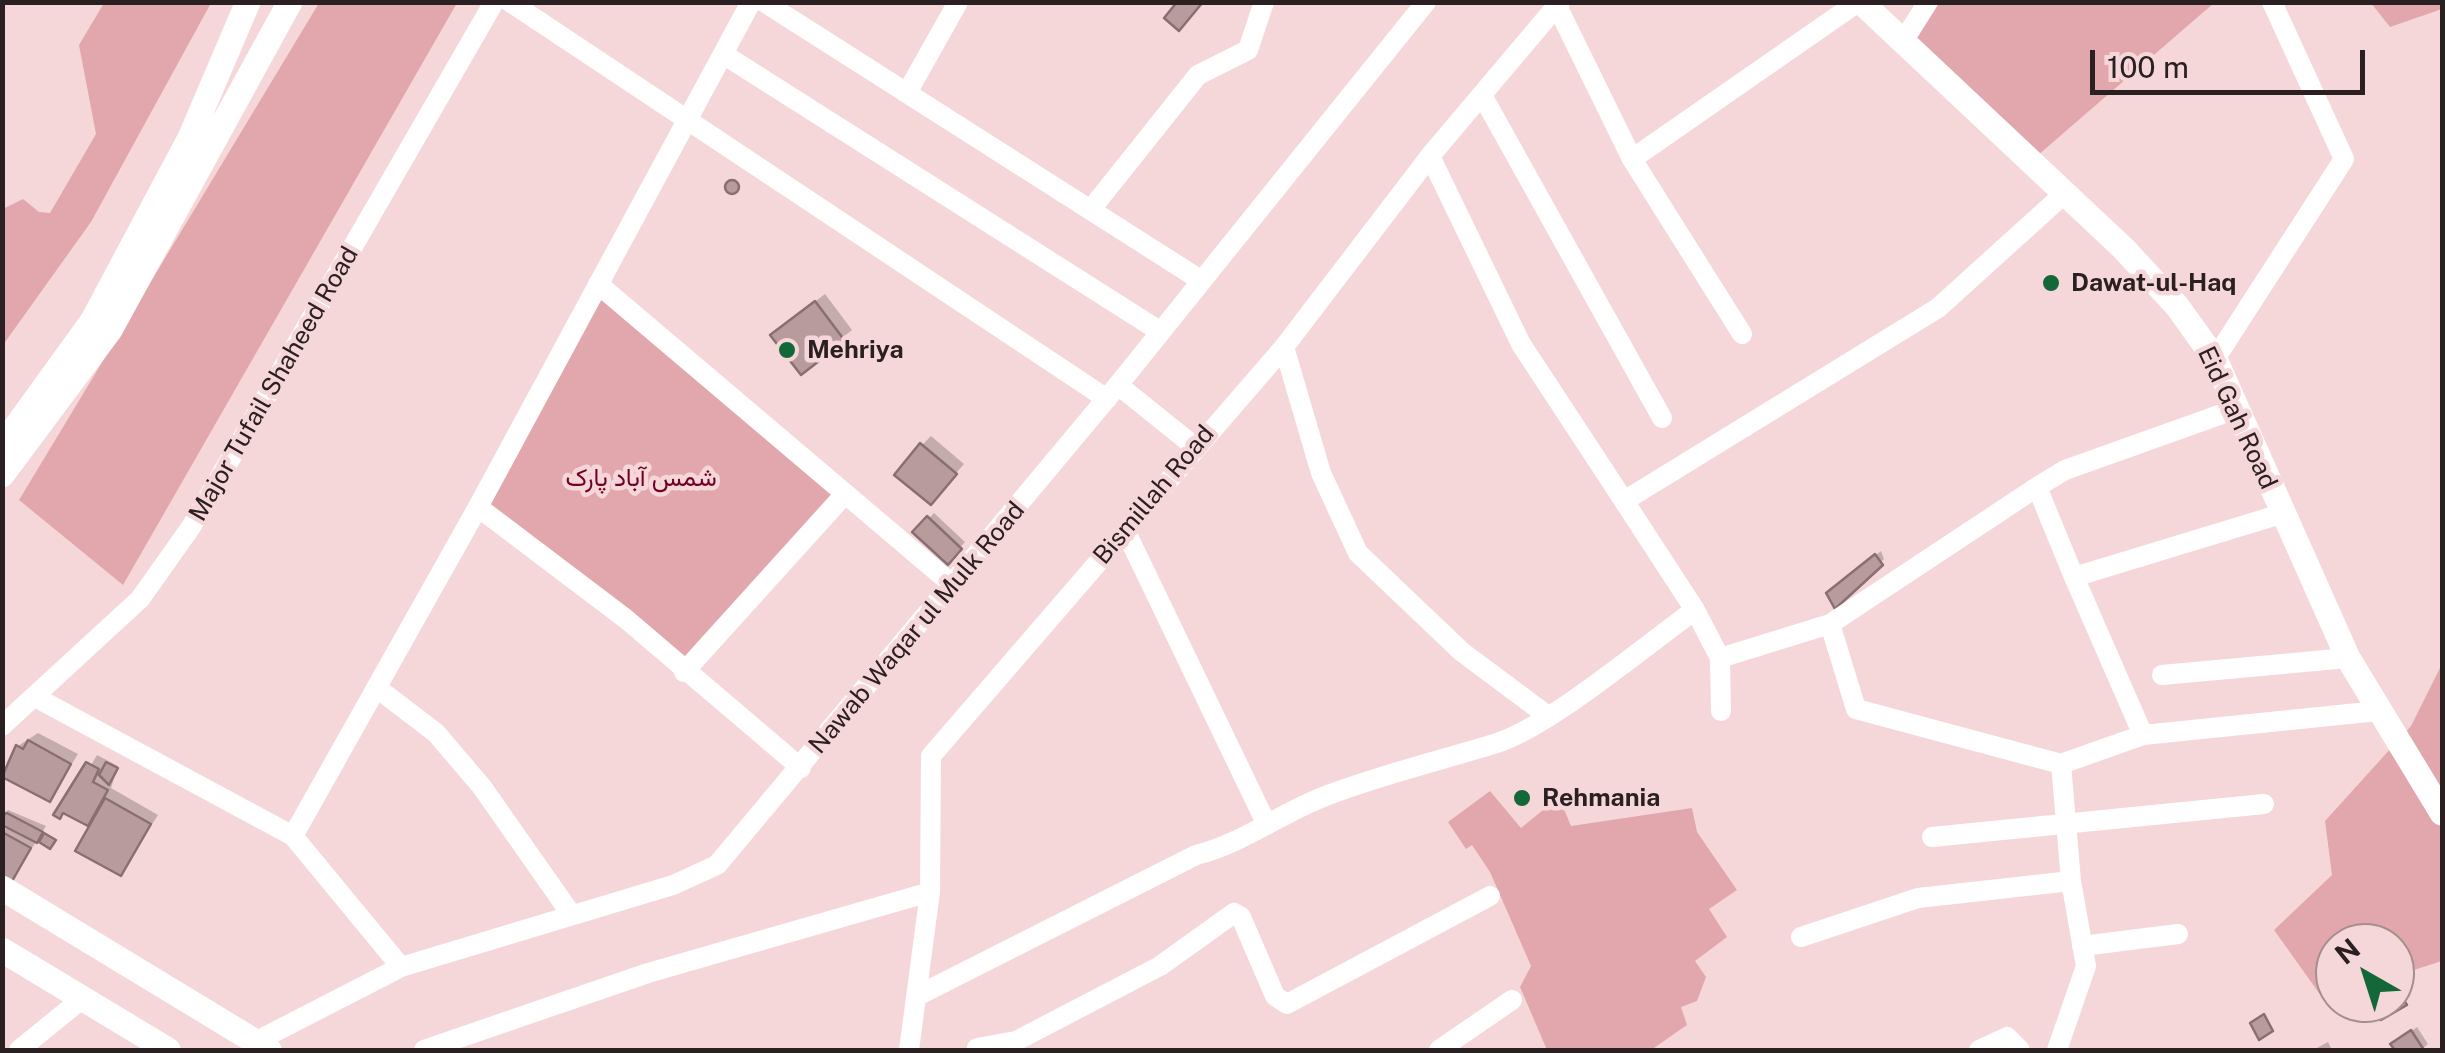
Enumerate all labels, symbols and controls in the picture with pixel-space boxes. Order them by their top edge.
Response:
scale bar [2095,30,2370,92]
text: 100 m [2107,49,2189,85]
street label: Major Tufail Shaheed Road [183,241,365,527]
place label: Dawat-ul-Haq [2071,268,2237,298]
marker: Dawat-ul-Haq [2040,272,2062,294]
place label: Mehriya [807,335,904,365]
marker: Mehriya [776,339,798,361]
street label: Eid Gah Road [2191,342,2283,494]
street label: Bismillah Road [1087,420,1221,570]
park label: شمس آباد پارک [565,463,717,493]
street label: Nawab Waqar ul Mulk Road [803,496,1031,760]
place label: Rehmania [1542,783,1660,813]
marker: Rehmania [1511,787,1533,809]
north arrow [2315,923,2415,1023]
text: N [2328,931,2366,971]

